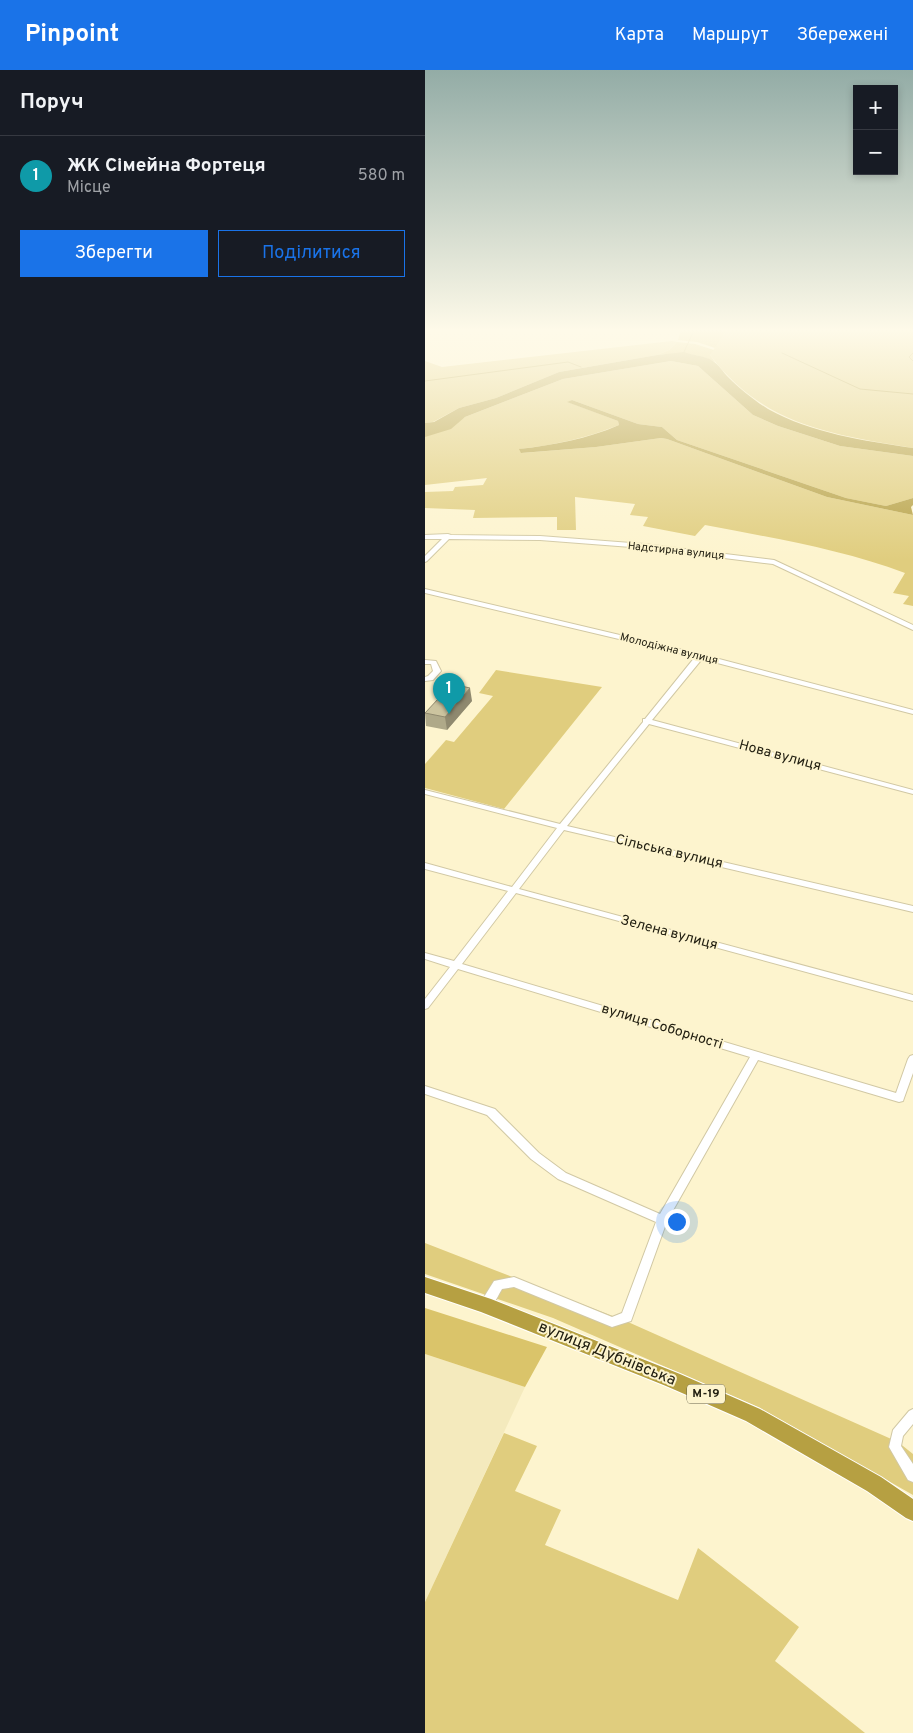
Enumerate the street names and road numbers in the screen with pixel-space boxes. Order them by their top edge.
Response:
street label: Надстирна вулиця [627,539,725,563]
street label: Молодіжна вулиця [619,630,719,668]
street label: Нова вулиця [737,737,823,775]
street label: Сільська вулиця [614,831,724,873]
street label: Зелена вулиця [619,912,719,954]
street label: вулиця Соборності [599,1000,725,1054]
street label: вулиця Дубнівська [535,1317,679,1391]
road number: М-19 [687,1385,725,1404]

